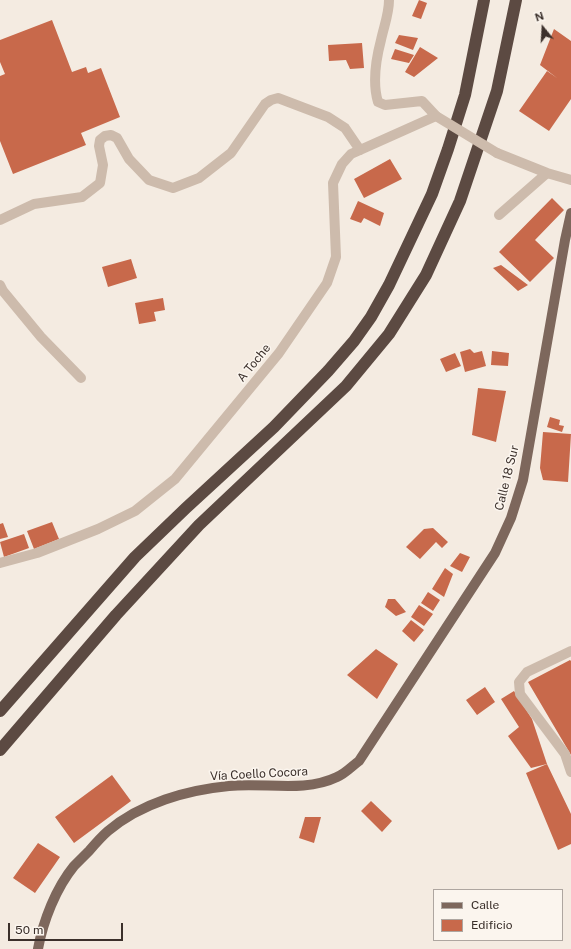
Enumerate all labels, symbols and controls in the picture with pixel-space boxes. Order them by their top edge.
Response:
north arrow [523,8,563,48]
text: N [533,10,545,24]
street label: A Toche [234,341,274,385]
street label: Calle 18 Sur [492,444,522,512]
street label: Vía Coello Cocora [210,764,308,784]
legend [433,889,563,941]
text: Calle [471,898,499,912]
scale bar [10,915,125,941]
text: Edificio [471,918,513,932]
text: 50 m [15,923,43,937]

